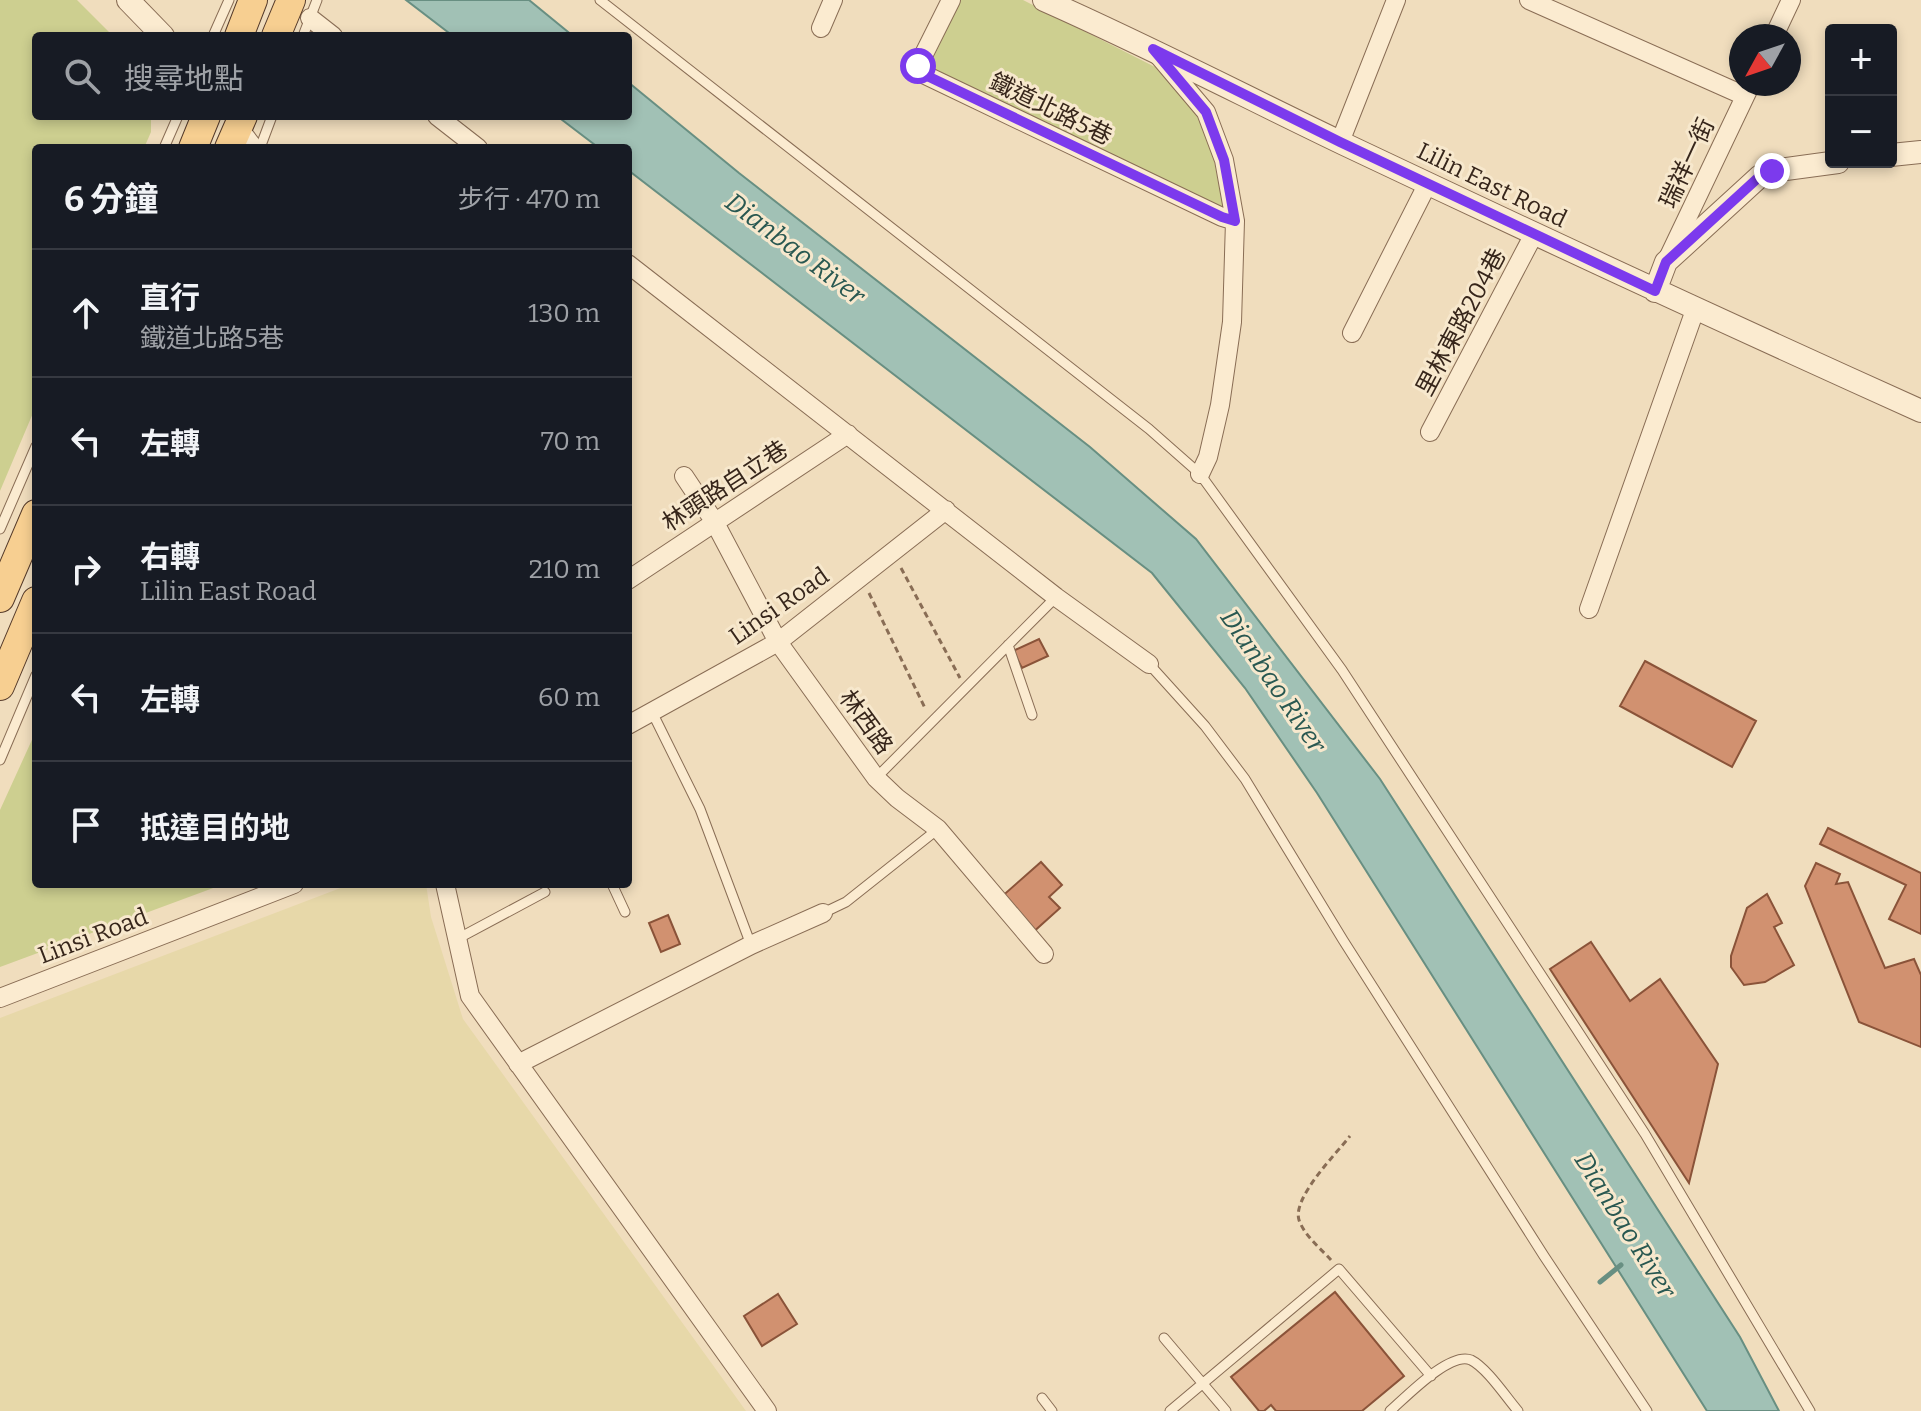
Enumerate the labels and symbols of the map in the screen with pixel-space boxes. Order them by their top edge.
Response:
north arrow [1729,24,1801,96]
route start [900,48,936,84]
street label: 鐵道北路5巷 [985,67,1117,151]
street label: 瑞祥一街 [1654,114,1720,212]
street label: Lilin East Road [1413,137,1571,233]
route end [1754,153,1790,189]
water label: Dianbao River [719,187,872,312]
street label: 里林東路204巷 [1411,244,1511,400]
street label: 林頭路自立巷 [657,435,793,537]
street label: Linsi Road [724,562,834,650]
water label: Dianbao River [1214,604,1333,760]
street label: 林西路 [834,685,898,759]
street label: Linsi Road [34,902,152,970]
water label: Dianbao River [1568,1146,1683,1305]

